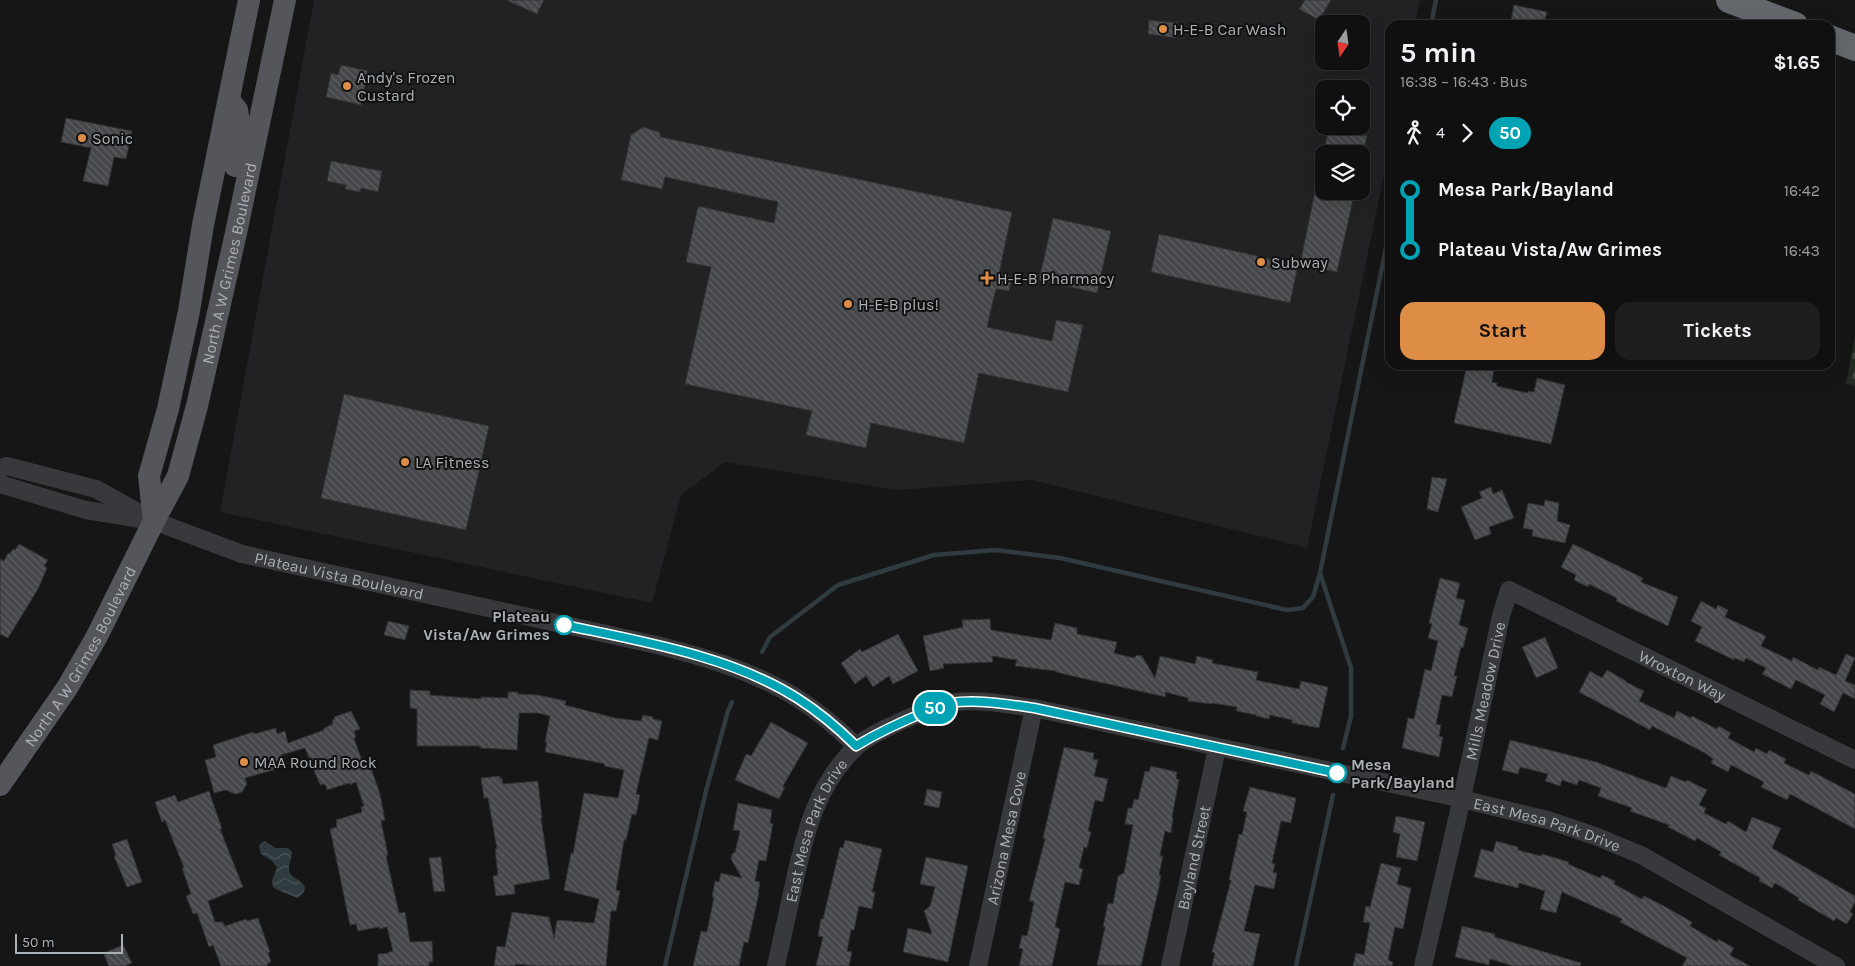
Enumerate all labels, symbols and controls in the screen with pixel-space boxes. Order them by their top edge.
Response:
north arrow [1315,15,1370,70]
map controls [1315,15,1370,200]
place label: H-E-B Car Wash [1173,20,1286,39]
marker: H-E-B Car Wash [1157,23,1169,35]
text: 5 min [1400,36,1477,69]
text: $1.65 [1773,52,1820,74]
place label: Andy's Frozen Custard [357,68,456,105]
text: 16:38 – 16:43 · Bus [1400,72,1528,91]
marker: Andy's Frozen Custard [341,80,353,92]
button: locate [1315,80,1370,135]
icon: walk [1400,119,1428,147]
icon: forward [1453,119,1481,147]
text: 50 [1499,122,1521,144]
text: 4 [1436,123,1445,142]
place label: Sonic [92,129,133,148]
marker: Sonic [76,132,88,144]
button: layers [1315,145,1370,200]
street label: North A W Grimes Boulevard [197,161,260,366]
text: Mesa Park/Bayland [1438,179,1614,201]
text: 16:42 [1784,181,1820,200]
text: Plateau Vista/Aw Grimes [1438,239,1662,261]
text: 16:43 [1783,241,1820,260]
place label: Subway [1271,253,1328,272]
marker: Subway [1255,256,1267,268]
place label: H-E-B Pharmacy [997,269,1115,288]
marker: H-E-B Pharmacy [981,272,993,284]
place label: H-E-B plus! [858,295,939,314]
marker: H-E-B plus! [842,298,854,310]
button: Start [1400,302,1605,360]
button: Tickets [1615,302,1820,360]
place label: LA Fitness [415,453,489,472]
marker: LA Fitness [399,456,411,468]
street label: Plateau Vista Boulevard [253,548,426,603]
street label: North A W Grimes Boulevard [20,563,140,750]
place label: Plateau Vista/Aw Grimes [423,607,550,644]
marker: Plateau Vista/Aw Grimes [554,615,574,635]
street label: Mills Meadow Drive [1461,620,1509,762]
street label: Wroxton Way [1636,646,1730,705]
line badge: 50 [912,692,958,724]
text: 50 [924,697,946,719]
place label: MAA Round Rock [254,753,377,772]
street label: East Mesa Park Drive [781,755,851,904]
place label: Mesa Park/Bayland [1351,755,1455,792]
marker: MAA Round Rock [238,756,250,768]
marker: Mesa Park/Bayland [1327,763,1347,783]
street label: Arizona Mesa Cove [982,769,1030,906]
street label: East Mesa Park Drive [1472,793,1623,855]
street label: Bayland Street [1173,803,1214,912]
scale bar [15,931,122,954]
text: 50 m [22,934,55,951]

